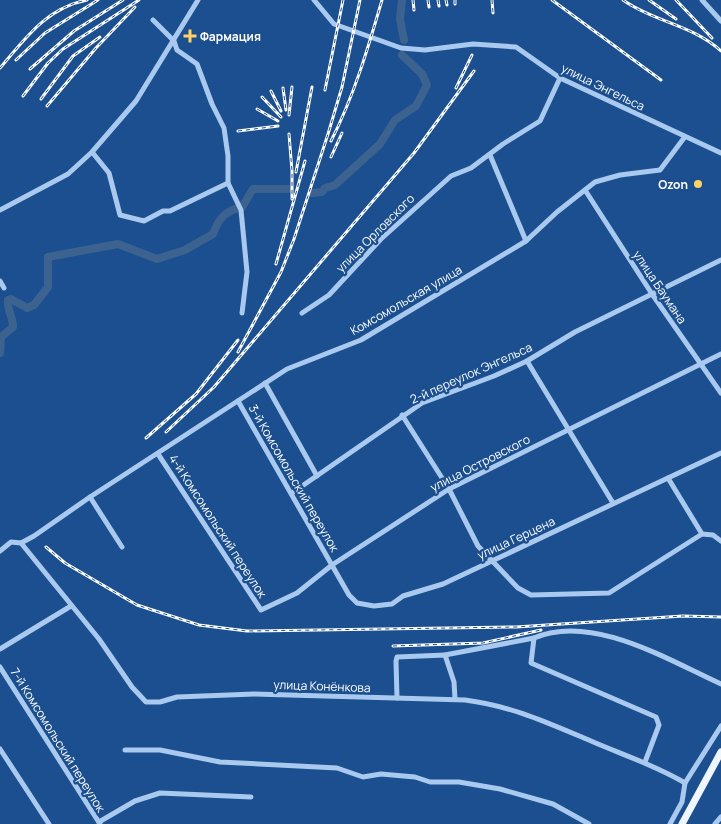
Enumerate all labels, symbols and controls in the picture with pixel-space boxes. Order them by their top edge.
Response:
place label: Фармация [200,28,261,45]
marker: Фармация [184,30,196,42]
street label: улица Энгельса [558,59,648,115]
place label: Ozon [658,176,688,193]
marker: Ozon [692,178,704,190]
street label: улица Орловского [332,190,418,276]
street label: улица Баумана [629,247,691,327]
street label: Комсомольская улица [347,261,465,339]
street label: 2-й переулок Энгельса [407,338,535,408]
street label: 3-й Комсомольский переулок [245,401,344,556]
street label: улица Островского [427,430,533,496]
street label: 4-й Комсомольский переулок [165,451,271,602]
street label: улица Герцена [474,513,558,563]
street label: 7-й Комсомольский переулок [7,665,110,816]
street label: улица Конёнкова [273,676,371,696]

